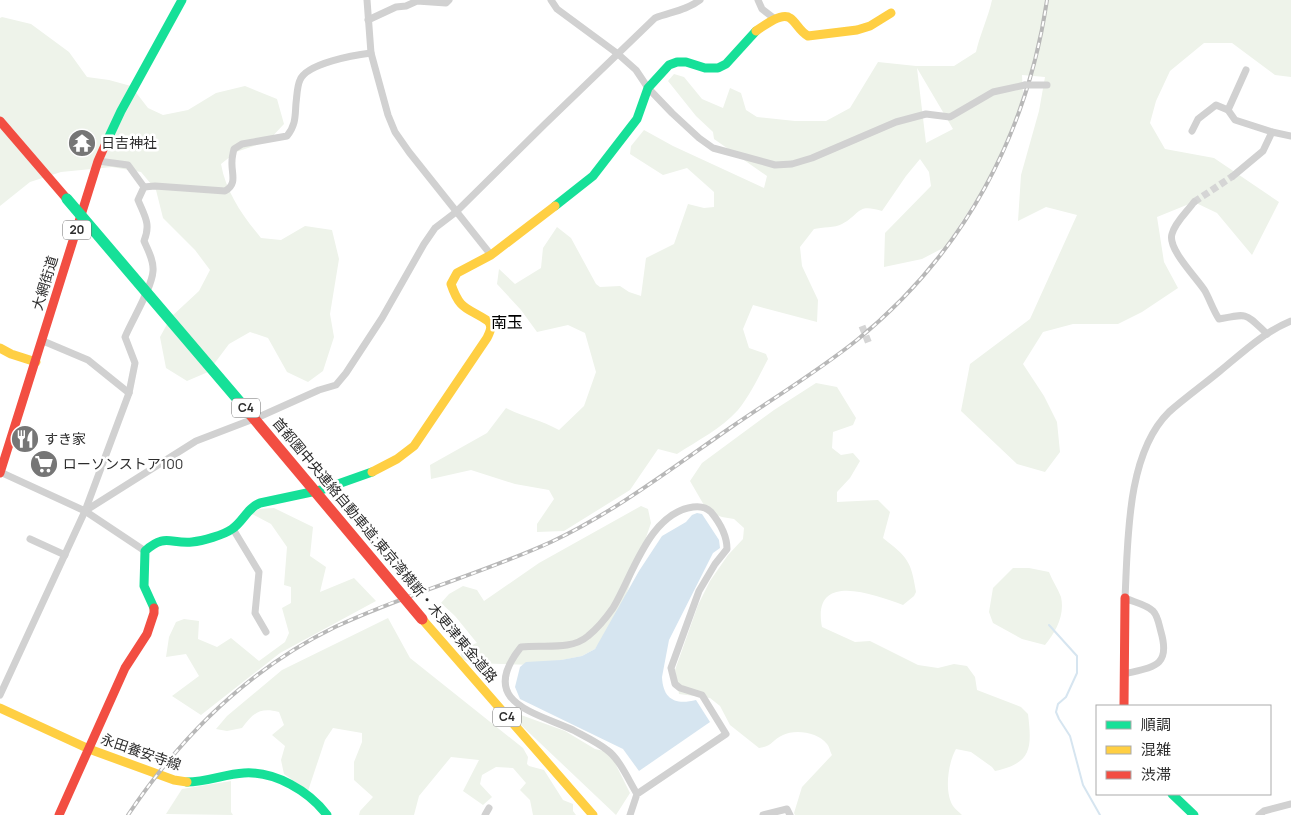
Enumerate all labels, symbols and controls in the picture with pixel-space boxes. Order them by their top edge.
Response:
temple icon: 日吉神社 [67,128,97,158]
place label: 日吉神社 [101,133,157,152]
road number: 20 [63,220,91,240]
street label: 大網街道 [27,253,62,312]
district label: 南玉 [491,311,523,333]
road number: C4 [232,398,260,418]
street label: 首都圏中央連絡自動車道;東京湾横断・木更津東金道路 [269,413,502,686]
restaurant icon: すき家 [10,424,40,454]
place label: すき家 [44,429,86,448]
supermarket icon: ローソンストア100 [29,449,59,479]
place label: ローソンストア100 [63,454,183,473]
legend [1096,705,1271,795]
road number: C4 [493,708,521,726]
text: 順調 [1141,714,1171,735]
street label: 永田養安寺線 [98,729,184,774]
text: 混雑 [1141,739,1171,760]
text: 渋滞 [1141,764,1171,785]

